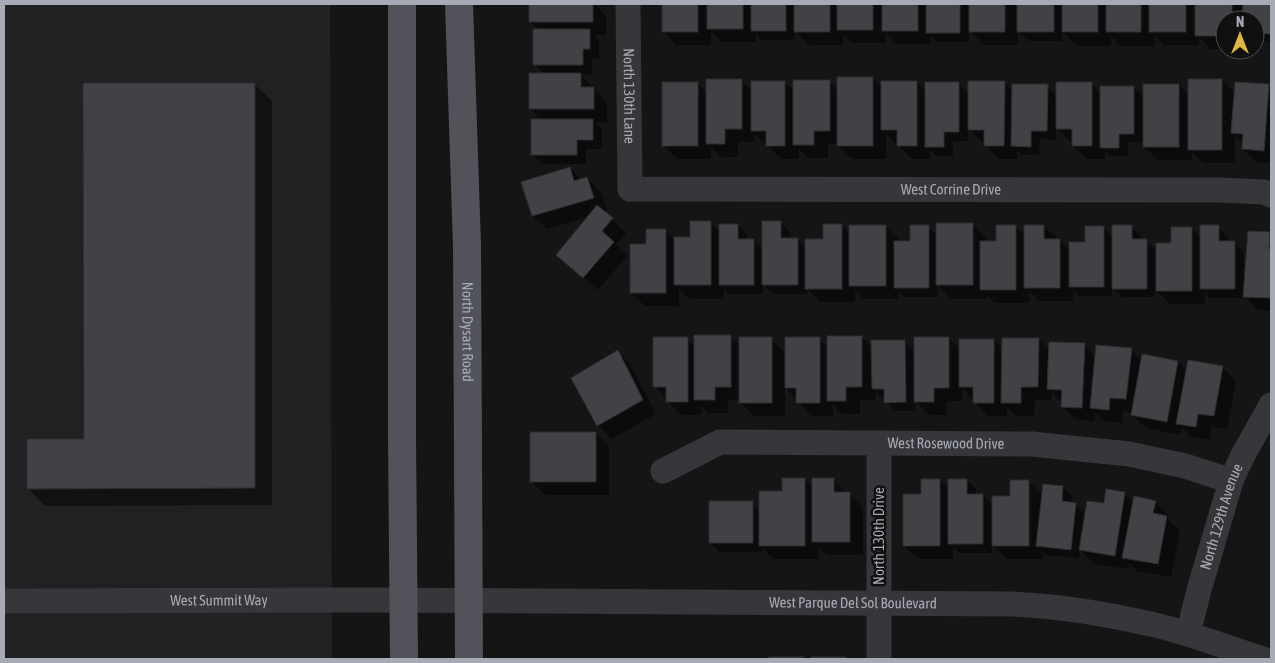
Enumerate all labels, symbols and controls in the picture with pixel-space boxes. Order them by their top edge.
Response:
north arrow [1215,10,1265,60]
text: N [1236,14,1244,30]
street label: North 130th Lane [620,48,639,144]
street label: West Corrine Drive [901,180,1001,198]
street label: North Dysart Road [459,282,477,382]
street label: West Rosewood Drive [888,434,1005,452]
street label: North 129th Avenue [1196,461,1246,572]
street label: North 130th Drive [870,487,887,585]
street label: West Summit Way [170,591,268,609]
street label: West Parque Del Sol Boulevard [769,593,937,612]

